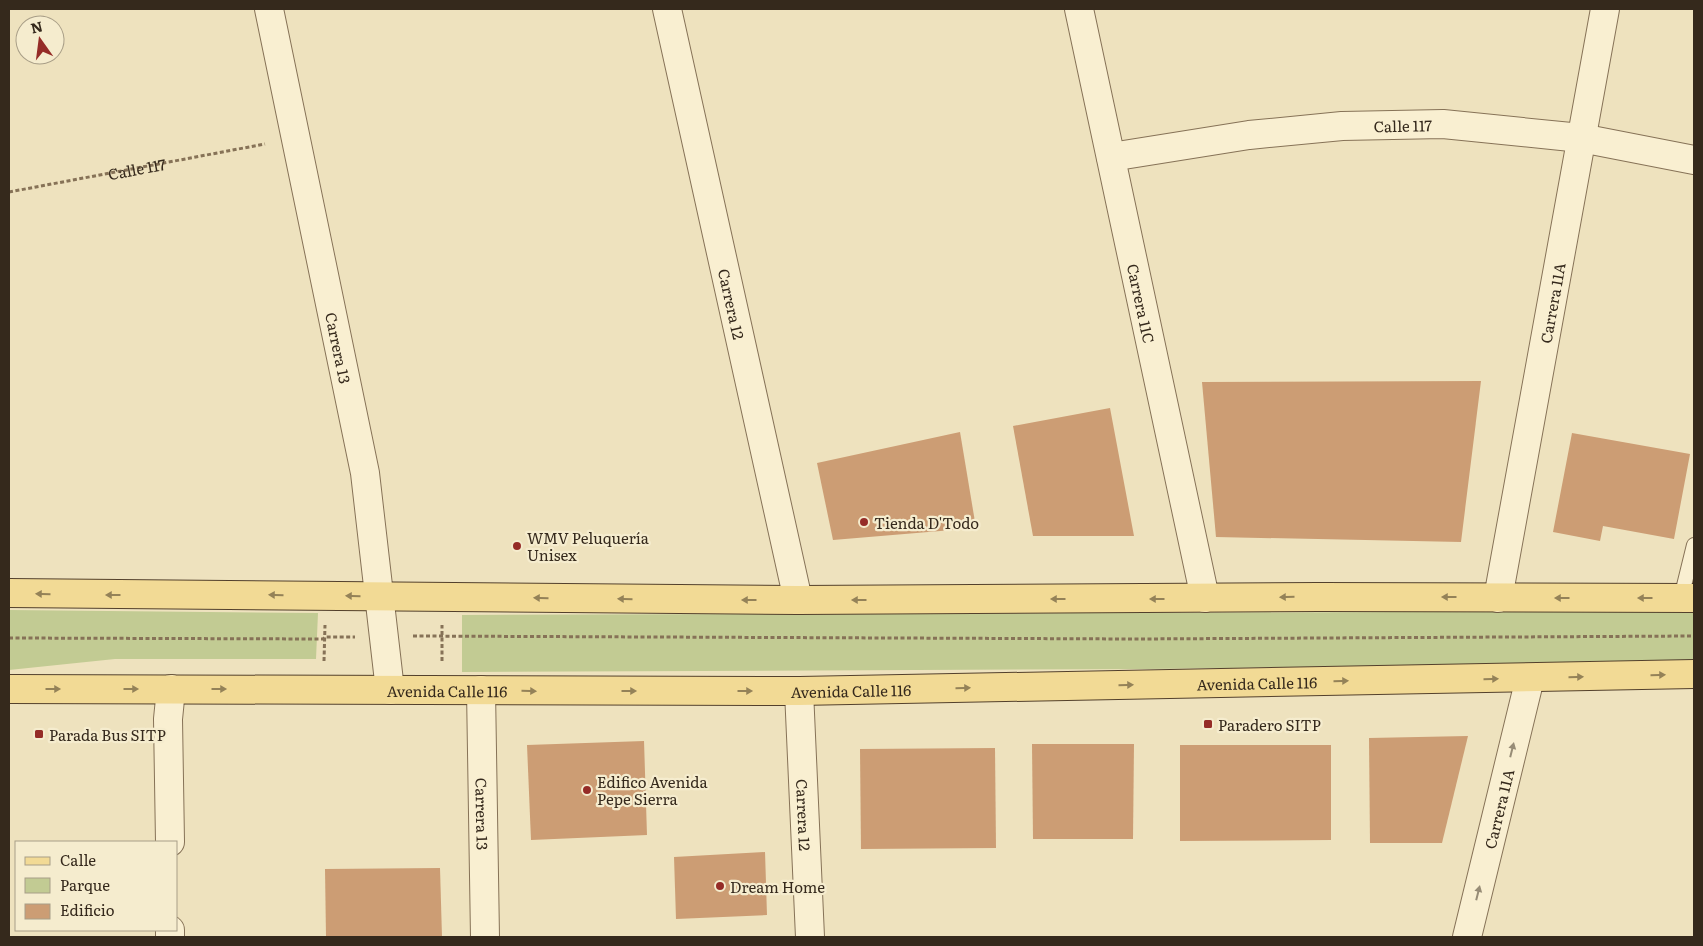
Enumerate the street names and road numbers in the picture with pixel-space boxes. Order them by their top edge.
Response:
street label: Calle 117 [1373,113,1433,137]
street label: Calle 117 [106,151,168,185]
street label: Carrera 11C [1122,261,1162,345]
street label: Carrera 11A [1533,261,1570,345]
street label: Carrera 12 [713,266,751,342]
street label: Carrera 13 [321,310,358,386]
street label: Avenida Calle 116 [1196,670,1317,695]
street label: Avenida Calle 116 [791,677,911,703]
street label: Avenida Calle 116 [387,678,507,702]
street label: Carrera 11A [1477,766,1519,851]
street label: Carrera 13 [471,778,495,850]
street label: Carrera 12 [791,778,818,852]

